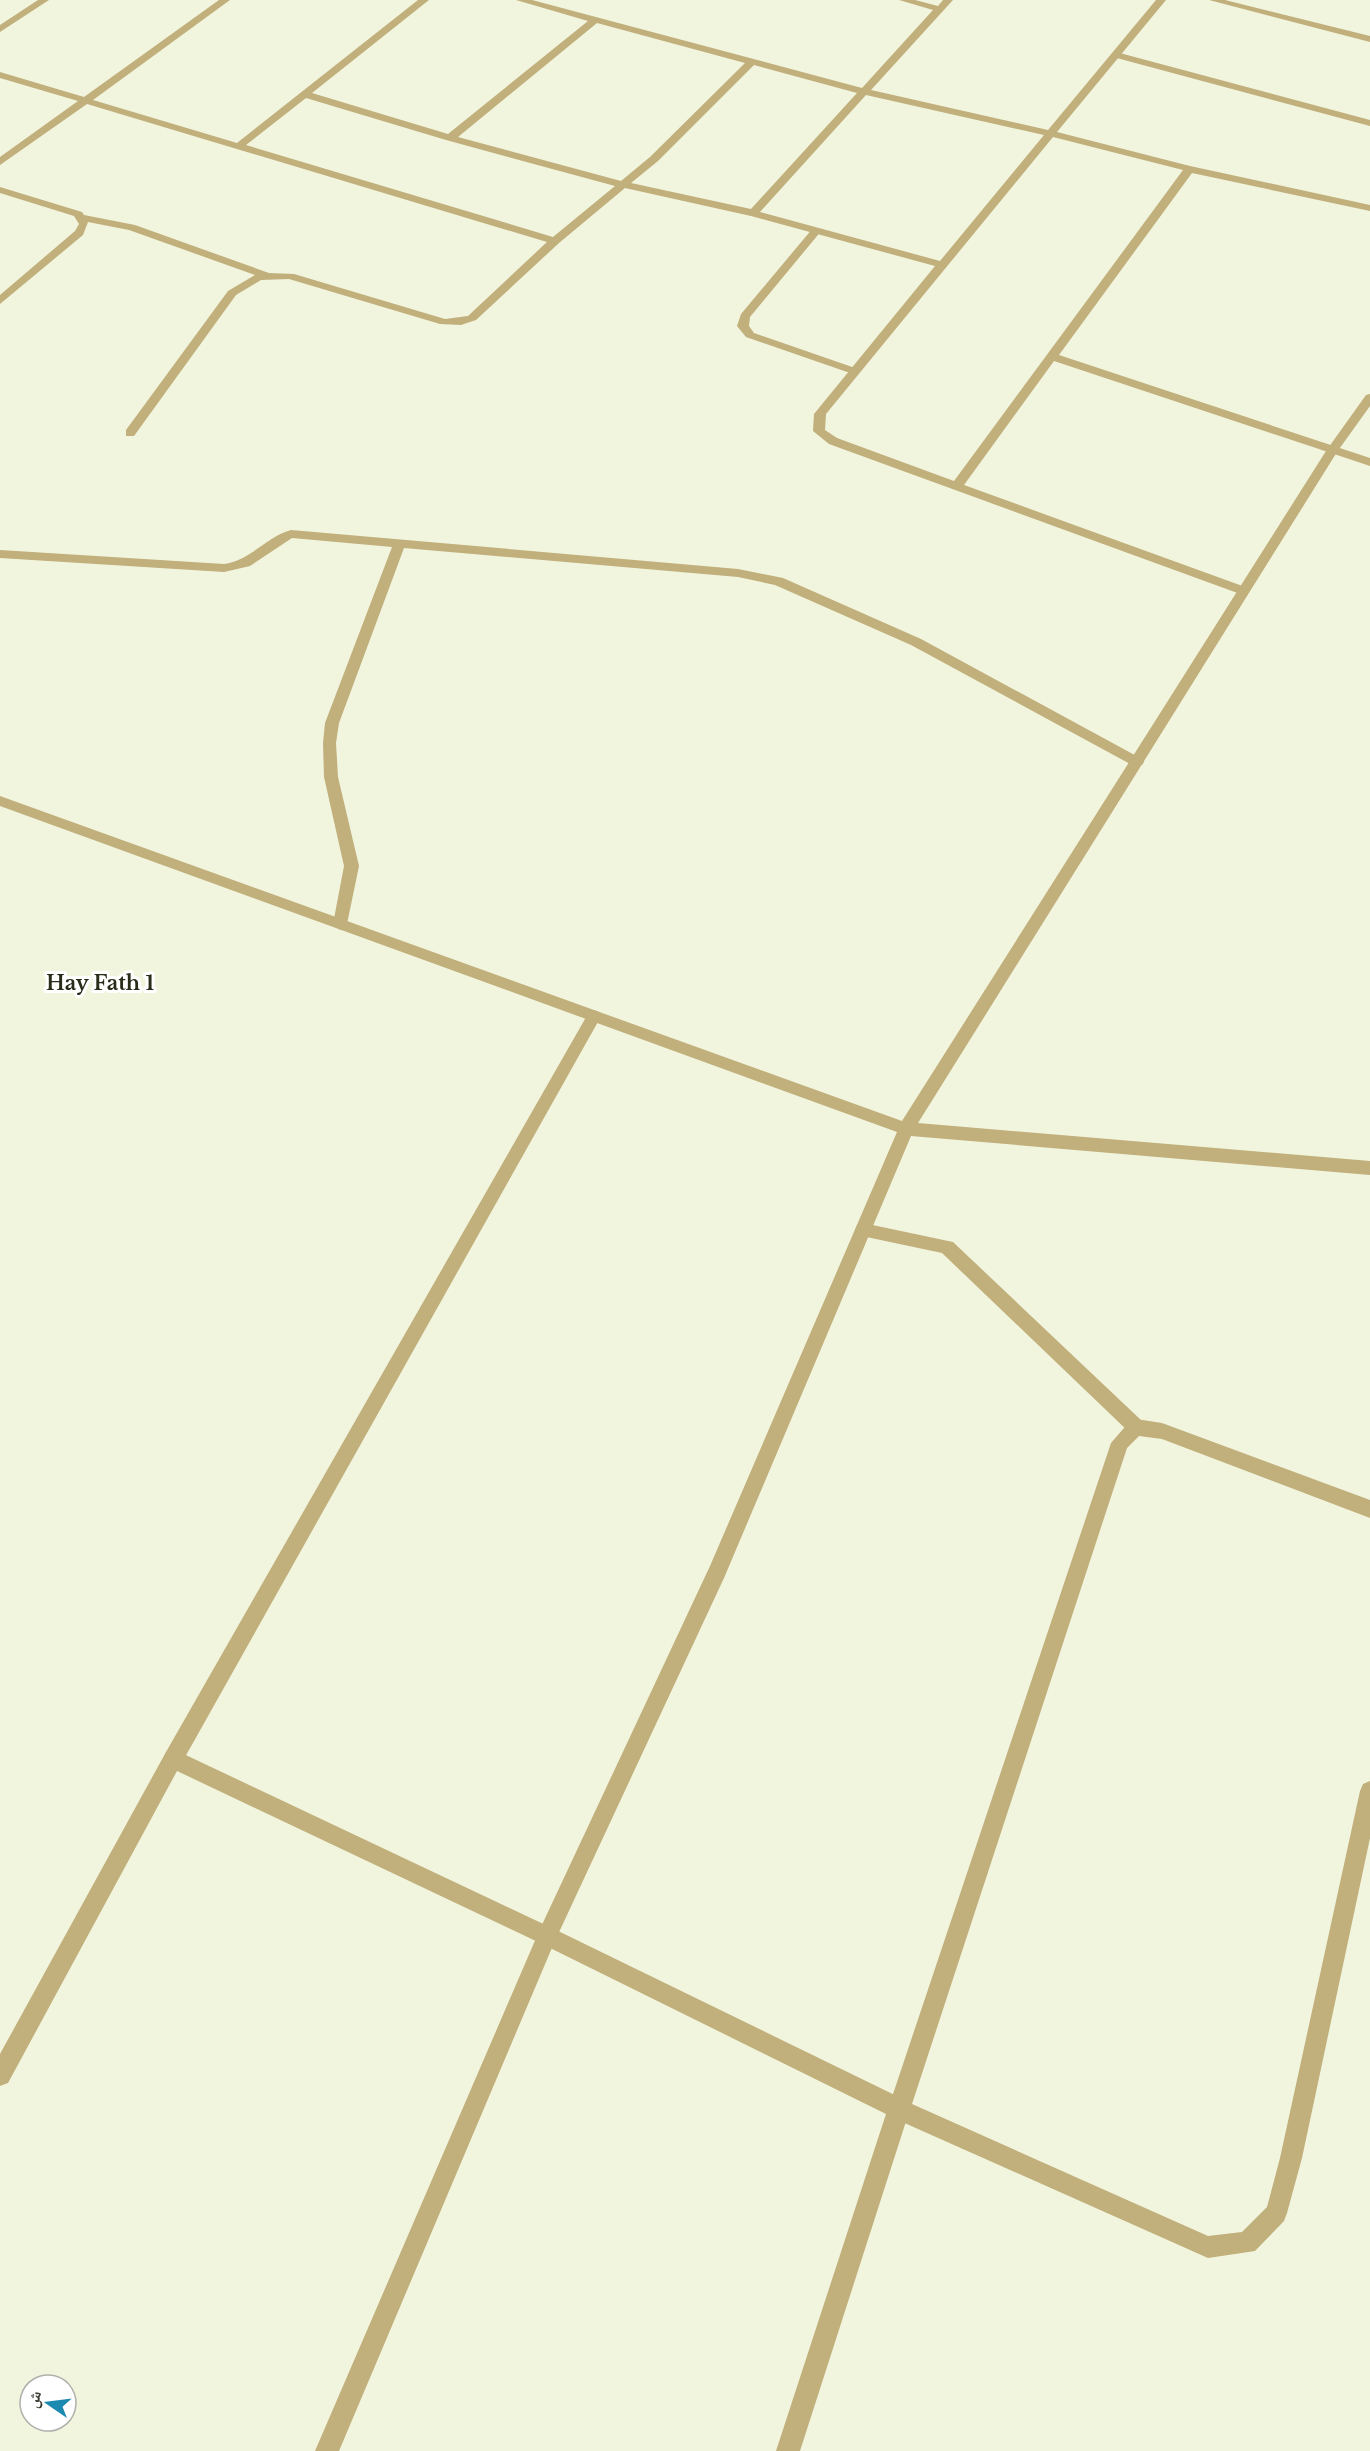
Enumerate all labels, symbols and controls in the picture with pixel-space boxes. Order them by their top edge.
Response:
district label: Hay Fath 1 [46,971,154,995]
north arrow [18,2373,78,2433]
text: ش [22,2389,45,2410]

